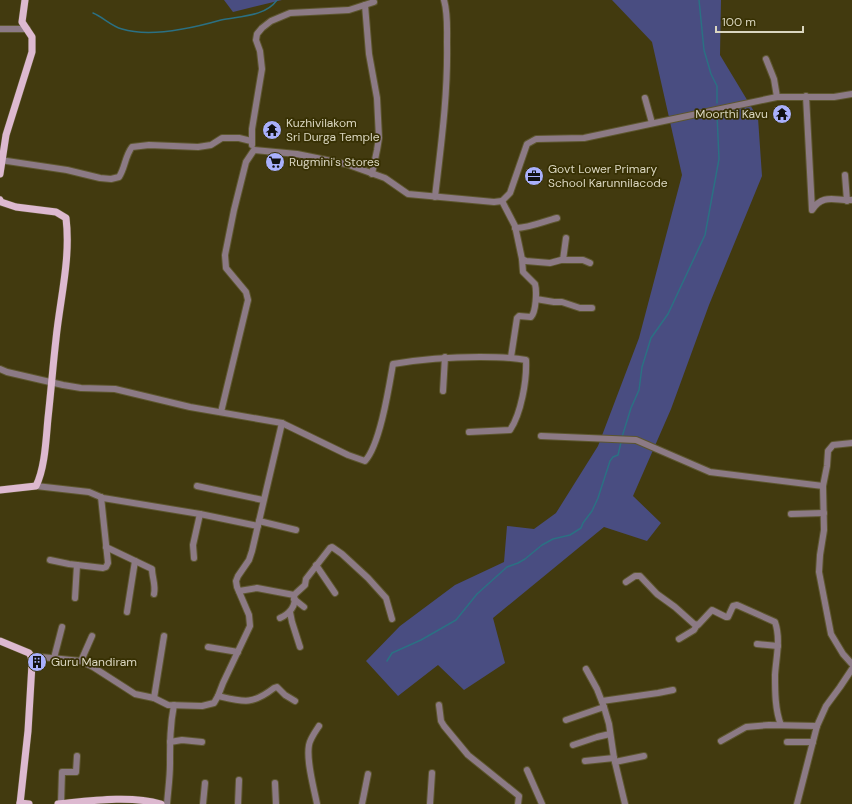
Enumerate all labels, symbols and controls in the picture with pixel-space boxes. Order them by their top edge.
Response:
scale bar [716,8,803,34]
text: 100 m [722,14,756,30]
temple icon: Moorthi Kavu [771,103,793,125]
place label: Moorthi Kavu [695,106,768,122]
place label: Kuzhivilakom Sri Durga Temple [286,115,380,145]
temple icon: Kuzhivilakom Sri Durga Temple [261,119,283,141]
supermarket icon: Rugmini's Stores [264,151,286,173]
place label: Rugmini's Stores [289,154,380,170]
place label: Govt Lower Primary School Karunnilacode [548,161,668,191]
office icon: Govt Lower Primary School Karunnilacode [523,165,545,187]
building icon: Guru Mandiram [26,651,48,673]
place label: Guru Mandiram [51,654,137,670]

